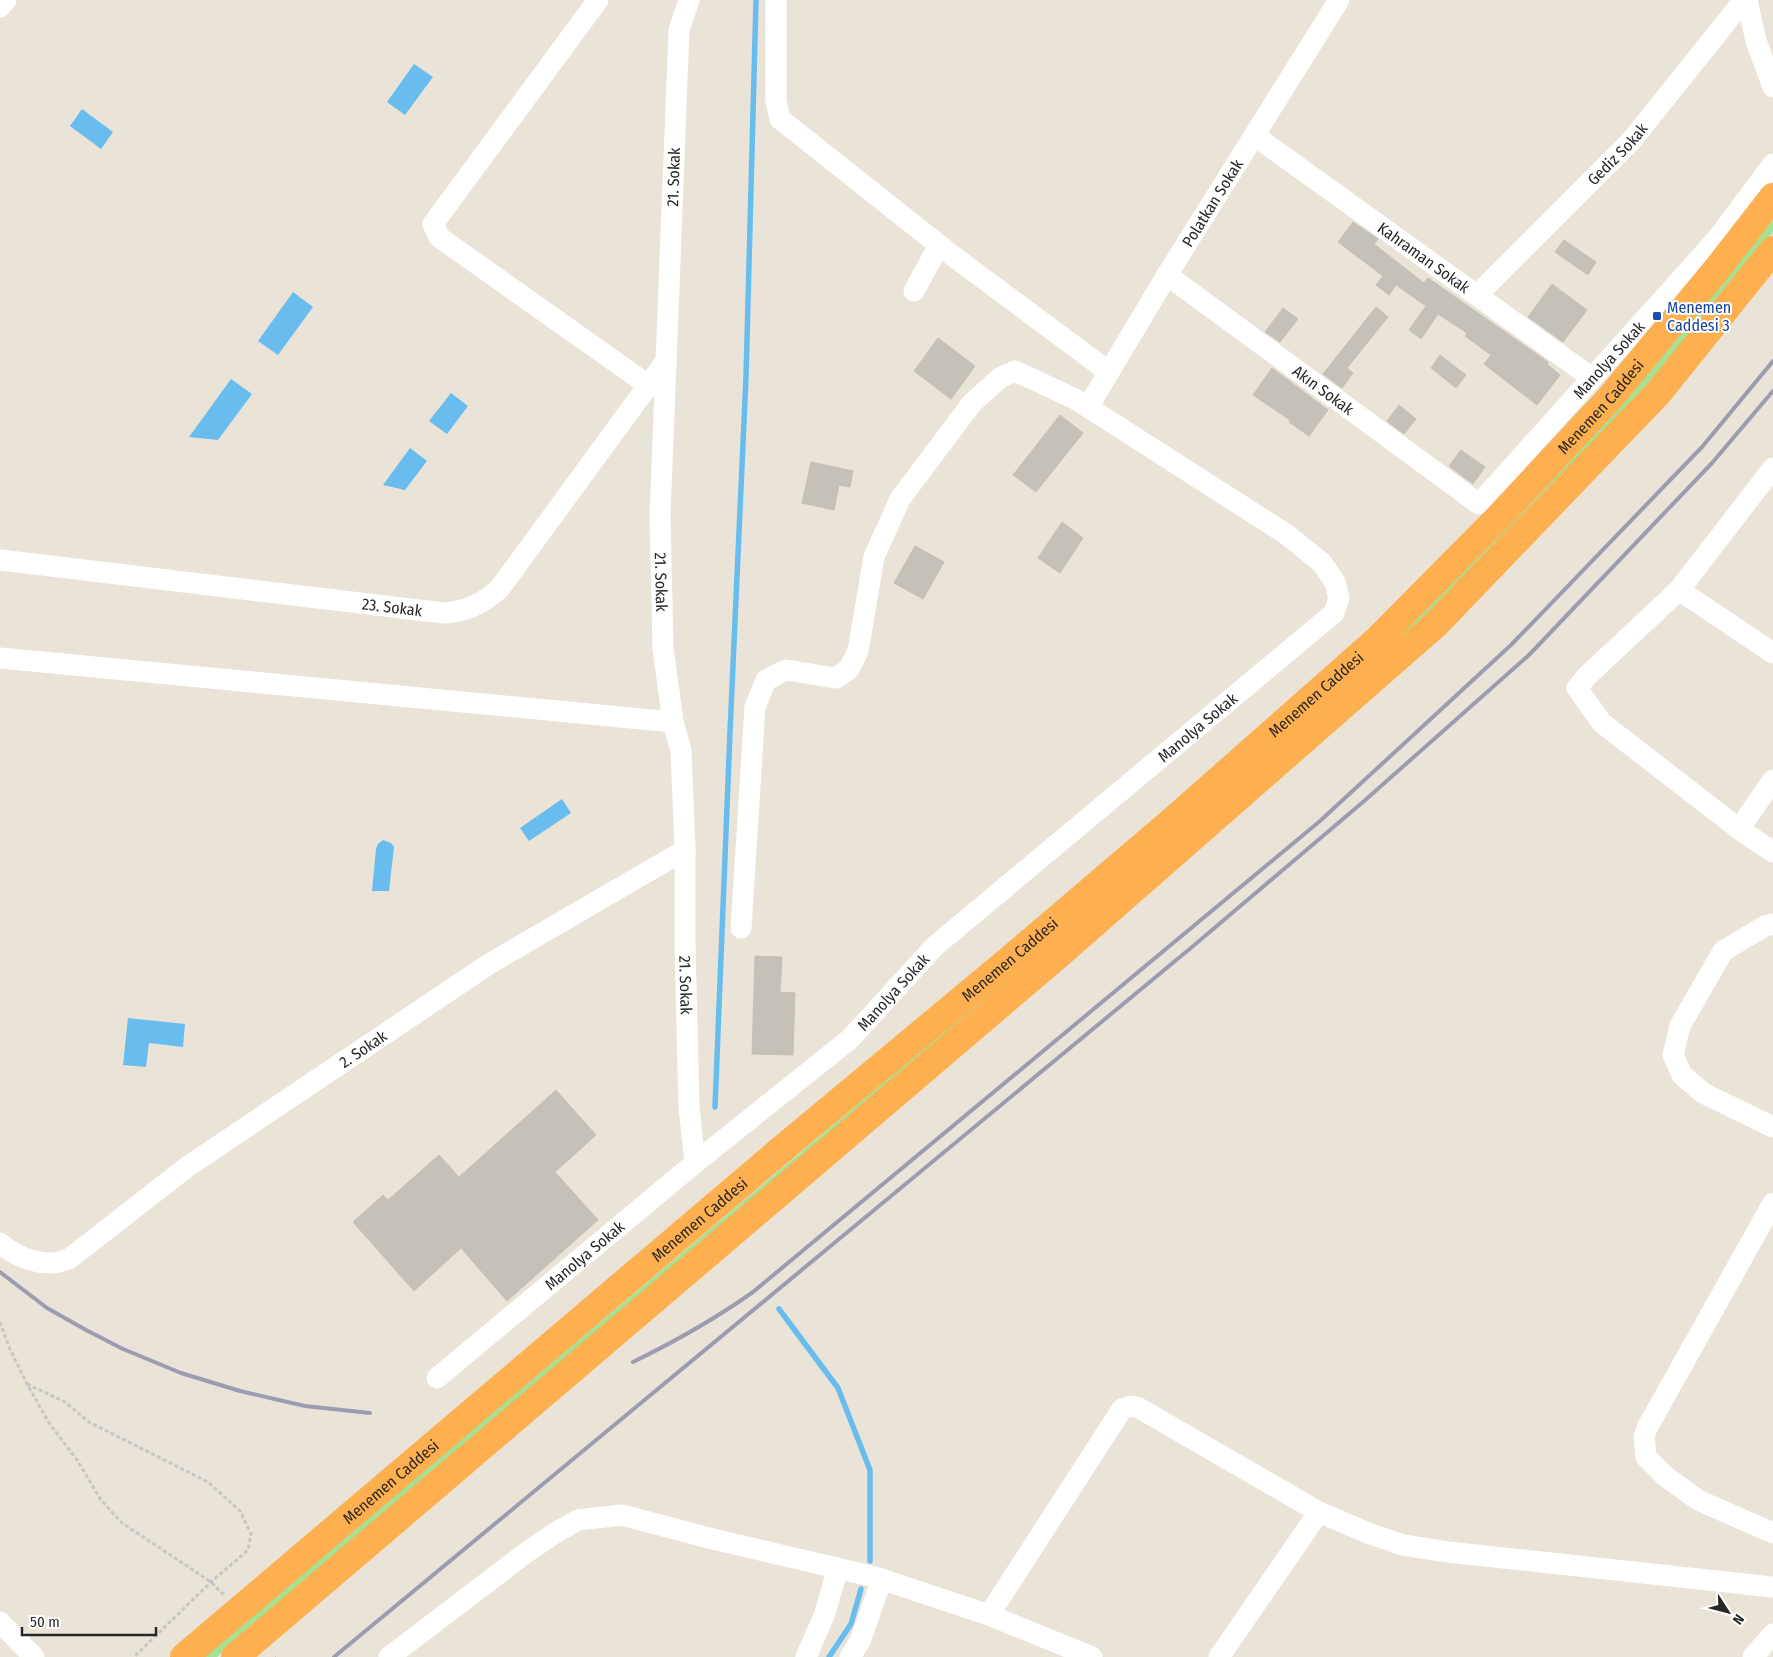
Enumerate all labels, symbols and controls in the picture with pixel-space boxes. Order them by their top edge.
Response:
street label: Gediz Sokak [1584,119,1652,189]
street label: 21. Sokak [663,147,684,207]
street label: Polatkan Sokak [1178,155,1247,250]
street label: Kahraman Sokak [1374,218,1474,297]
place label: Menemen Caddesi 3 [1667,298,1731,335]
marker: Menemen Caddesi 3 [1651,310,1663,322]
street label: Manolya Sokak [1569,317,1649,403]
street label: Menemen Caddesi [1554,356,1648,458]
street label: Akın Sokak [1289,362,1358,419]
street label: 21. Sokak [651,552,671,612]
street label: 23. Sokak [361,594,424,620]
street label: Menemen Caddesi [1265,648,1367,741]
street label: Manolya Sokak [1154,689,1242,766]
street label: Menemen Caddesi [958,914,1062,1005]
street label: Manolya Sokak [853,950,934,1035]
street label: 21. Sokak [675,955,696,1015]
street label: 2. Sokak [336,1026,391,1072]
street label: Menemen Caddesi [648,1174,751,1266]
street label: Manolya Sokak [541,1217,629,1294]
street label: Menemen Caddesi [339,1436,443,1528]
north arrow [1703,1587,1753,1637]
scale bar [22,1604,156,1636]
text: N [1729,1611,1747,1628]
text: 50 m [30,1613,60,1631]

